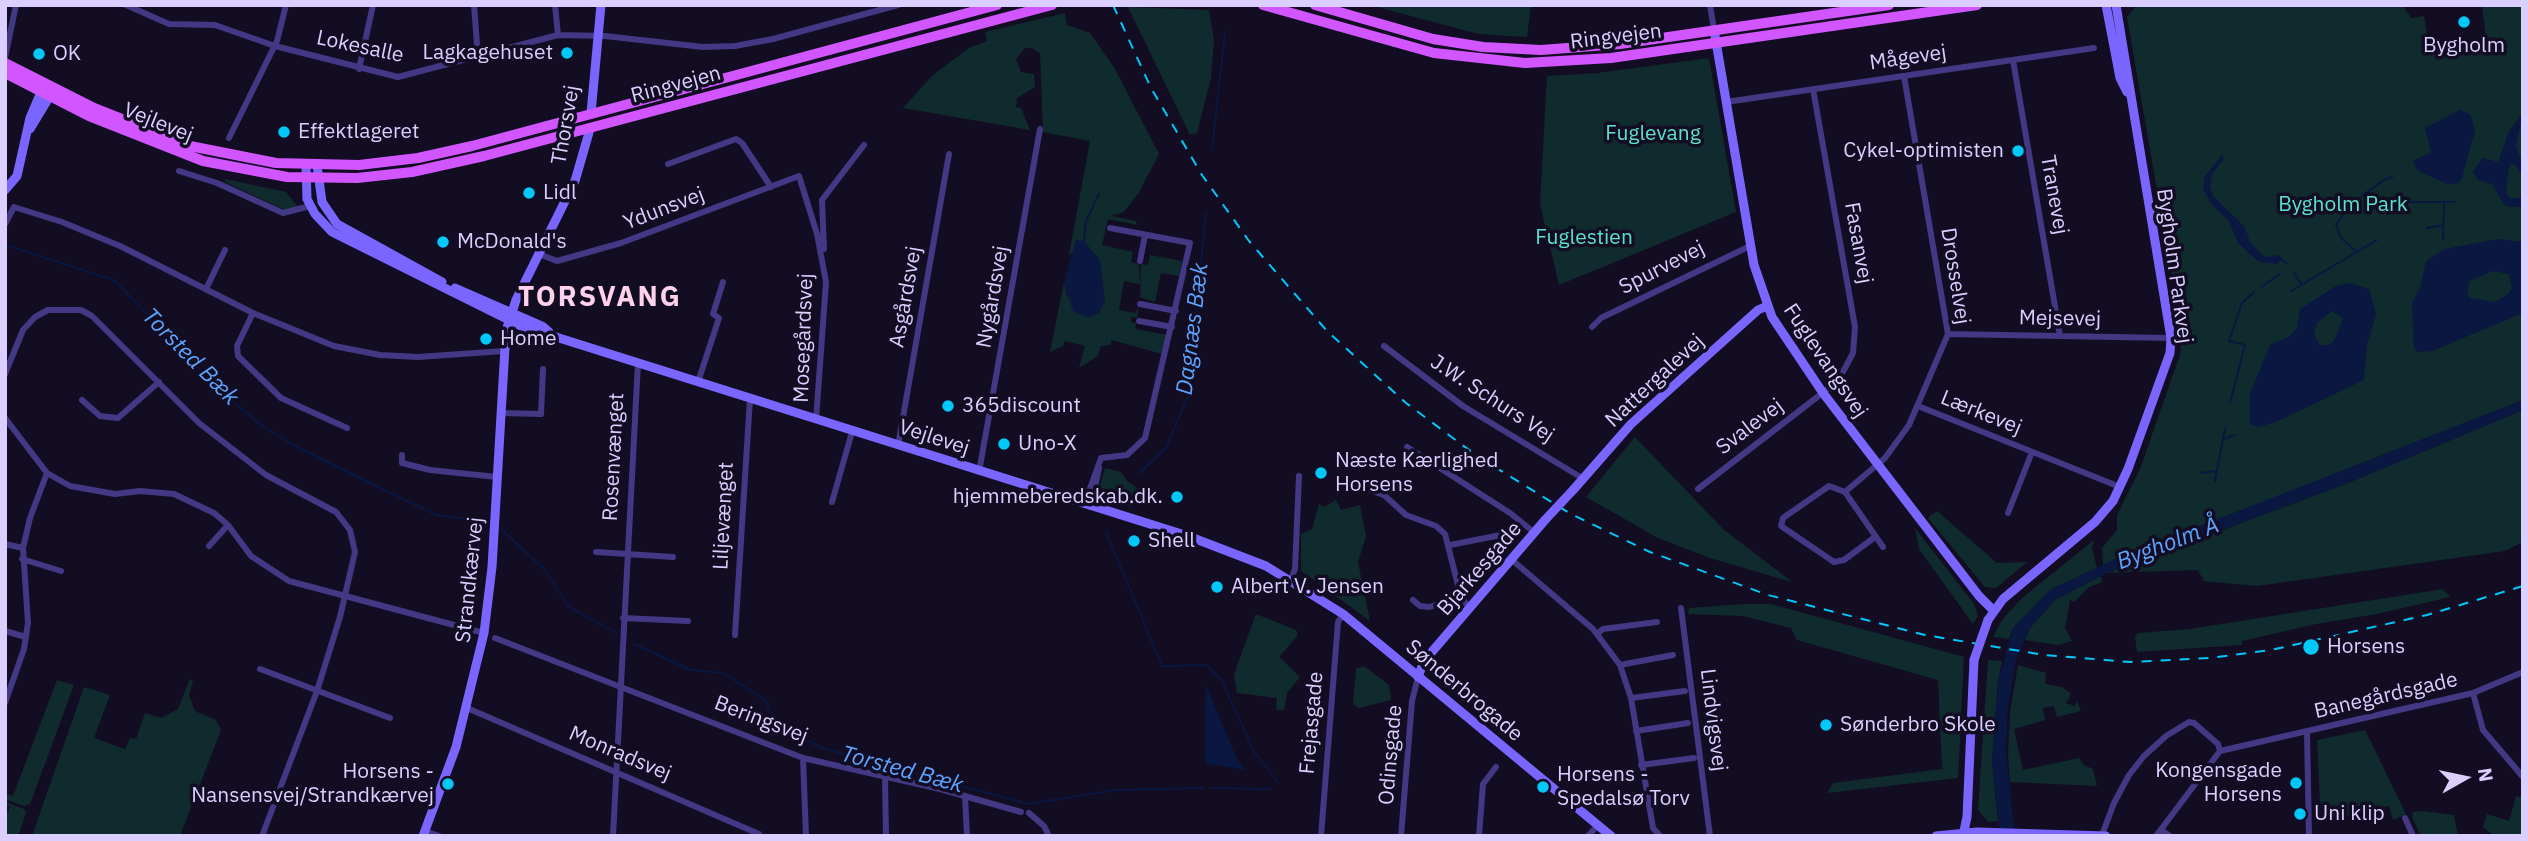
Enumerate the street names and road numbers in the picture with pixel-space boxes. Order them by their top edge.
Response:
street label: Ringvejen [1569,19,1663,55]
street label: Lokesalle [314,25,406,69]
street label: Mågevej [1868,40,1948,76]
street label: Ringvejen [628,61,724,109]
street label: Thorsvej [547,83,585,167]
street label: Vejlevej [119,98,197,148]
street label: Tranevej [2035,153,2073,237]
street label: Ydunsvej [620,182,708,236]
street label: Bygholm Parkvej [2151,187,2197,345]
street label: Fasanvej [1838,200,1878,286]
street label: Drosselvej [1935,226,1975,326]
street label: Spurvevej [1615,236,1709,300]
street label: Asgårdsvej [885,244,927,350]
street label: Nygårdsvej [972,244,1014,350]
street label: Mosegårdsvej [789,273,819,403]
street label: Fuglevangsvej [1777,299,1873,423]
street label: Mejsevej [2019,306,2101,332]
street label: Nattergalevej [1601,329,1709,433]
street label: J.W. Schurs Vej [1425,350,1559,448]
street label: Lærkevej [1937,385,2025,441]
street label: Rosenvænget [598,392,630,522]
street label: Svalevej [1711,394,1789,460]
street label: Vejlevej [895,415,973,461]
street label: Liljevænget [709,461,739,571]
street label: Strandkærvej [451,516,489,644]
street label: Bjarkesgade [1432,517,1528,621]
street label: Sønderbrogade [1400,635,1528,747]
street label: Lindvigsvej [1694,667,1732,773]
street label: Banegårdsgade [2312,667,2460,725]
street label: Frejasgade [1295,671,1329,775]
street label: Beringsvej [711,691,811,749]
street label: Odinsgade [1374,704,1408,806]
street label: Monradsvej [565,721,675,787]

